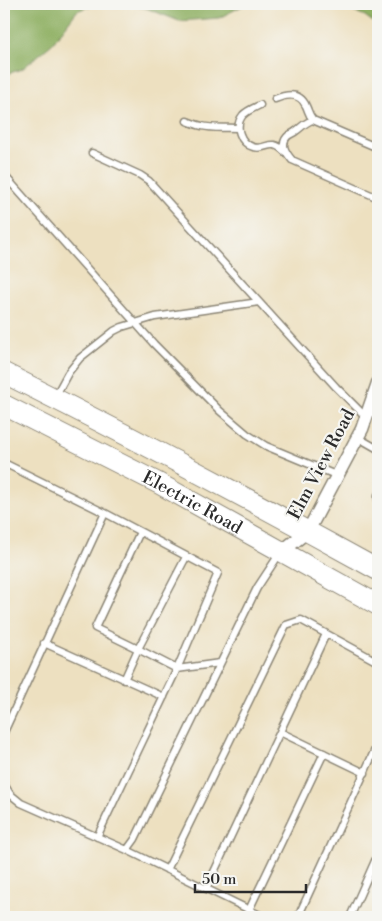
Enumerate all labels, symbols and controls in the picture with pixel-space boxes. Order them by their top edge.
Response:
street label: Elm View Road [283,404,361,523]
street label: Electric Road [138,466,247,540]
scale bar [195,861,306,893]
text: 50 m [202,870,236,889]

